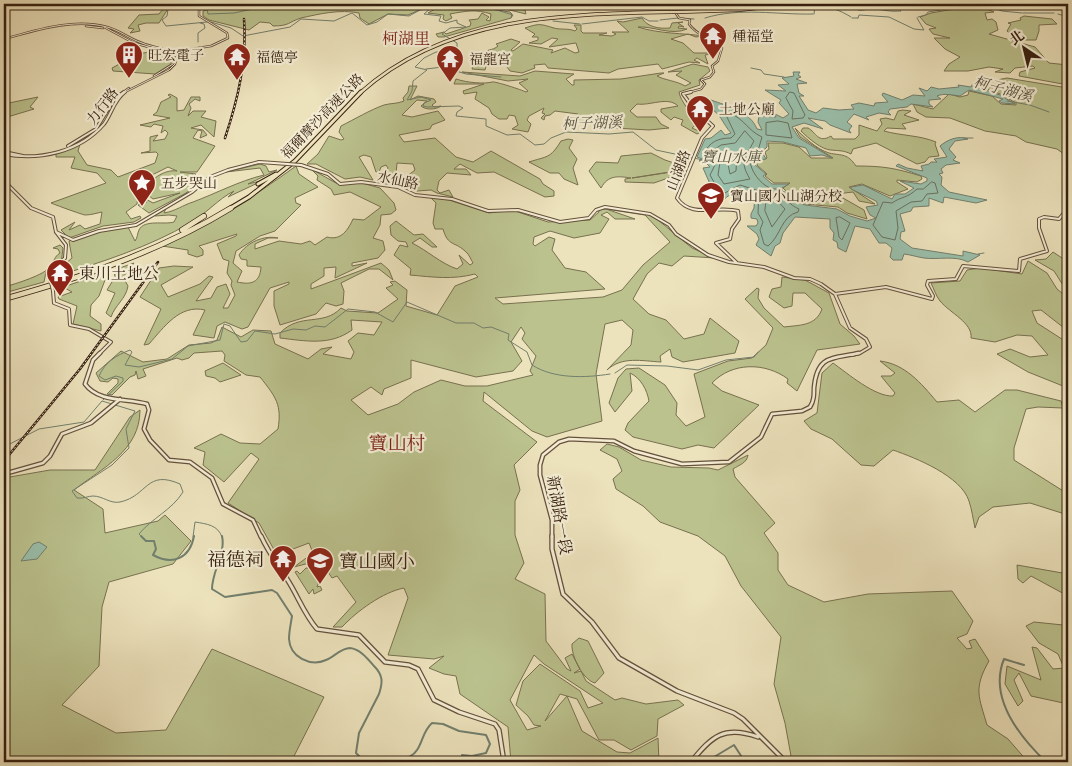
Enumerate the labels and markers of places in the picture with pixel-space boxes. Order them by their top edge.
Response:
temple icon: 種福堂 [698,21,728,60]
place label: 種福堂 [732,28,774,45]
building icon: 旺宏電子 [114,40,144,79]
temple icon: 福德亭 [222,42,252,81]
temple icon: 福龍宮 [435,44,465,83]
place label: 旺宏電子 [148,47,204,64]
place label: 福德亭 [256,49,298,66]
place label: 福龍宮 [469,51,511,68]
temple icon: 土地公廟 [685,94,715,133]
place label: 土地公廟 [719,101,775,118]
place icon: 五步哭山 [127,168,157,207]
place label: 五步哭山 [161,175,217,192]
school or university icon: 寶山國小山湖分校 [696,181,726,220]
place label: 寶山國小山湖分校 [730,188,842,205]
temple icon: 東川土地公 [45,258,75,297]
place label: 東川土地公 [79,264,159,283]
temple icon: 福德祠 [268,544,298,583]
school or university icon: 寶山國小 [305,546,335,585]
place label: 福德祠 [207,549,264,571]
place label: 寶山國小 [339,551,415,573]

